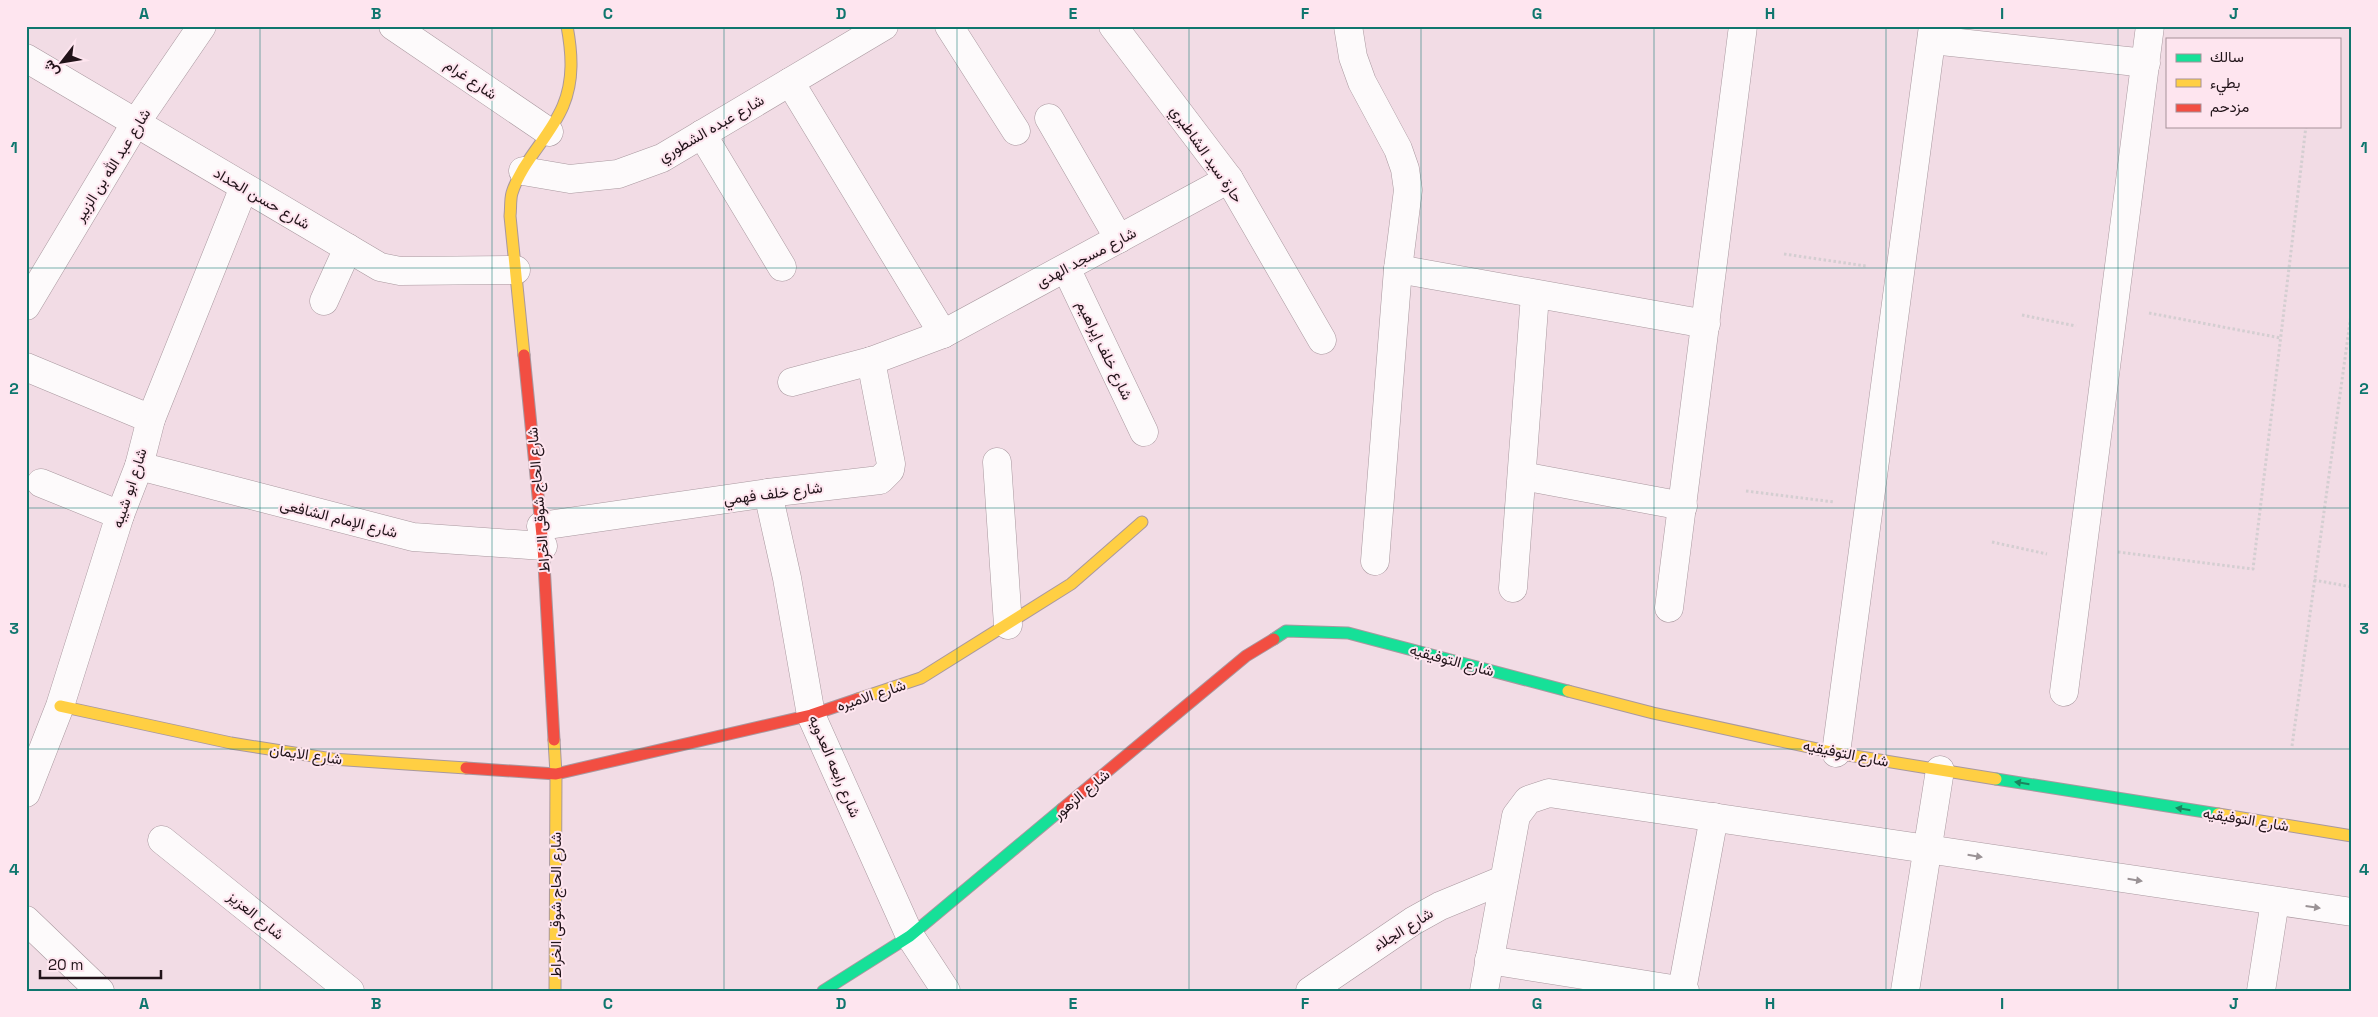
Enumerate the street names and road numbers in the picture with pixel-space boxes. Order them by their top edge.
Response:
street label: شارع غرام [440,55,501,105]
street label: شارع عبده الشطوري [655,90,769,169]
street label: حارة سيد الشاطيري [1163,102,1248,209]
street label: شارع عبد الله بن الزبير [69,105,156,227]
street label: شارع حسن الحداد [209,163,314,235]
street label: شارع مسجد الهدى [1033,223,1140,293]
street label: شارع خلف إبراهيم [1071,297,1137,404]
street label: شارع الحاج شوقى الخراط [522,426,556,574]
street label: شارع ابو شيبه [107,446,153,531]
street label: شارع خلف فهمي [722,477,824,512]
street label: شارع الإمام الشافعى [278,494,400,544]
street label: شارع التوفيقيه [1407,640,1497,682]
street label: شارع الاميره [834,675,909,717]
street label: شارع رابعه العدويه [803,712,865,821]
street label: شارع التوفيقيه [1801,735,1891,773]
street label: شارع الايمان [268,739,344,771]
street label: شارع الزهور [1048,765,1115,826]
street label: شارع التوفيقيه [2201,803,2291,837]
street label: شارع الحاج شوقى الخراط [546,832,567,978]
street label: شارع العزيز [222,886,288,945]
street label: شارع الجلاء [1369,903,1438,957]

